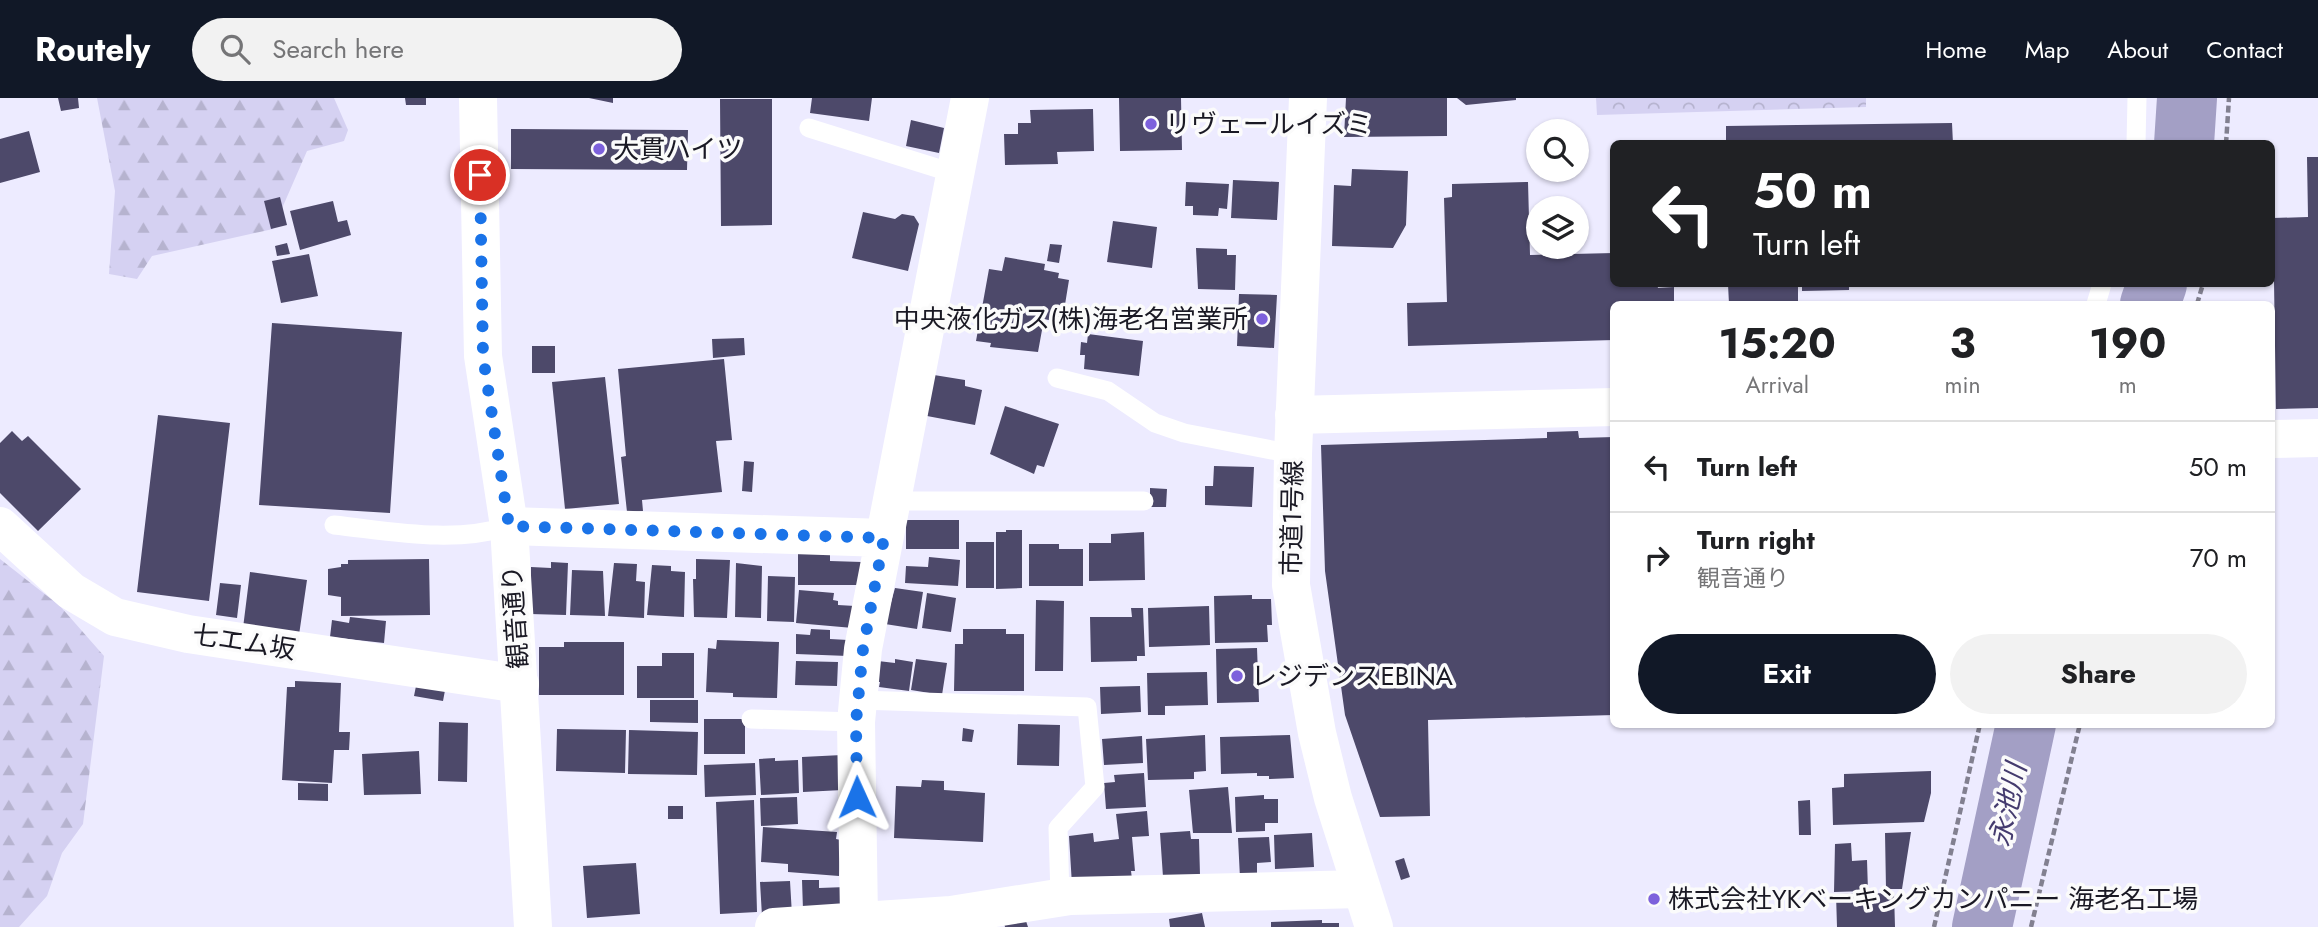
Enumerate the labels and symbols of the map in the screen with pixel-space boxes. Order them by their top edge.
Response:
place label: リヴェールイズミ [1165,105,1372,143]
marker: リヴェールイズミ [1143,116,1159,132]
place label: 大貫ハイツ [613,130,742,168]
marker: 大貫ハイツ [591,141,607,157]
pin [450,145,510,205]
place label: 中央液化ガス(株)海老名営業所 [894,300,1248,338]
marker: 中央液化ガス(株)海老名営業所 [1254,311,1270,327]
street label: 市道1号線 [1272,460,1312,576]
street label: 観音通り [492,564,538,670]
street label: 七エム坂 [190,615,298,669]
place label: レジデンスEBINA [1251,657,1454,695]
marker: レジデンスEBINA [1229,668,1245,684]
water label: 永池川 [1979,757,2037,850]
position arrow [820,760,894,834]
place label: 株式会社YKベーキングカンパニー 海老名工場 [1668,880,2198,918]
marker: 株式会社YKベーキングカンパニー 海老名工場 [1646,891,1662,907]

